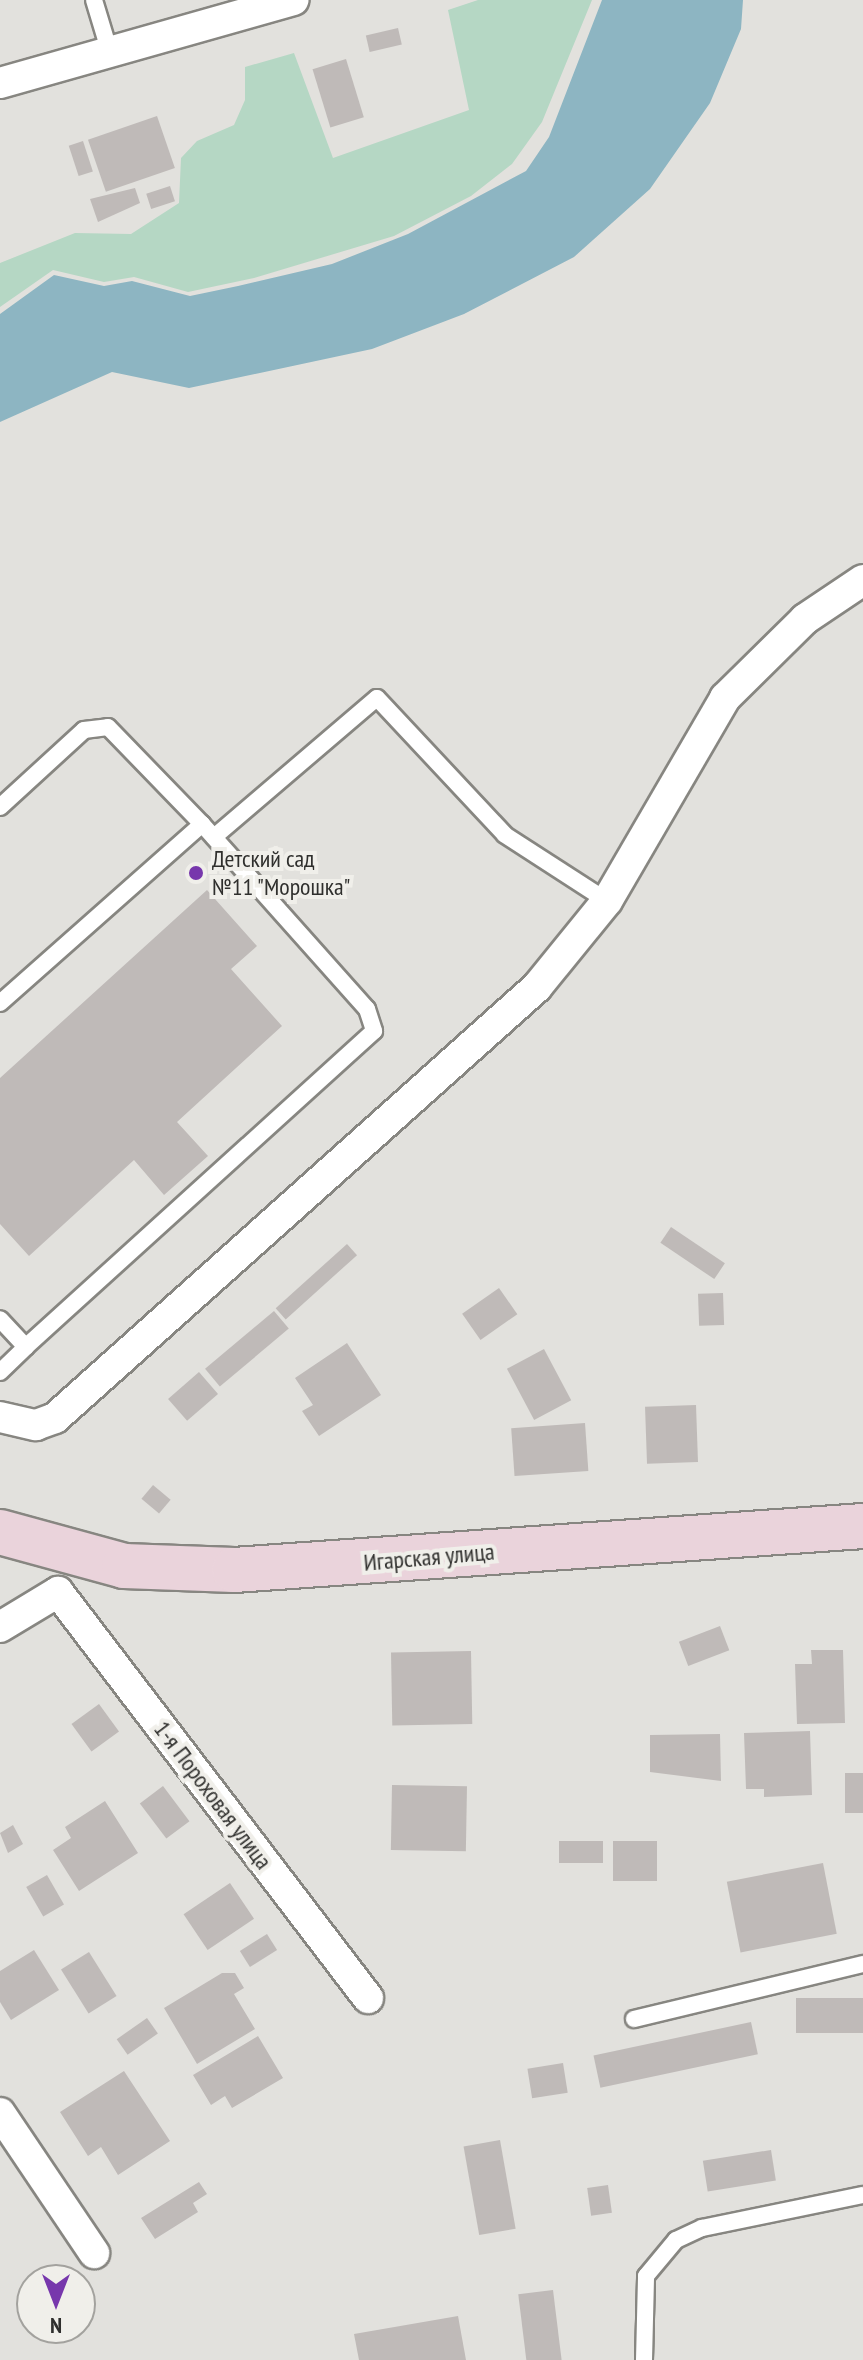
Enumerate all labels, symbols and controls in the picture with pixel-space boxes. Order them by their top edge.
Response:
place label: Детский сад №11 "Морошка" [212,845,352,901]
marker: Детский сад №11 "Морошка" [187,864,205,882]
street label: Игарская улица [362,1537,496,1577]
street label: 1-я Пороховая улица [148,1715,278,1875]
north arrow [16,2264,96,2344]
text: N [50,2312,62,2340]

